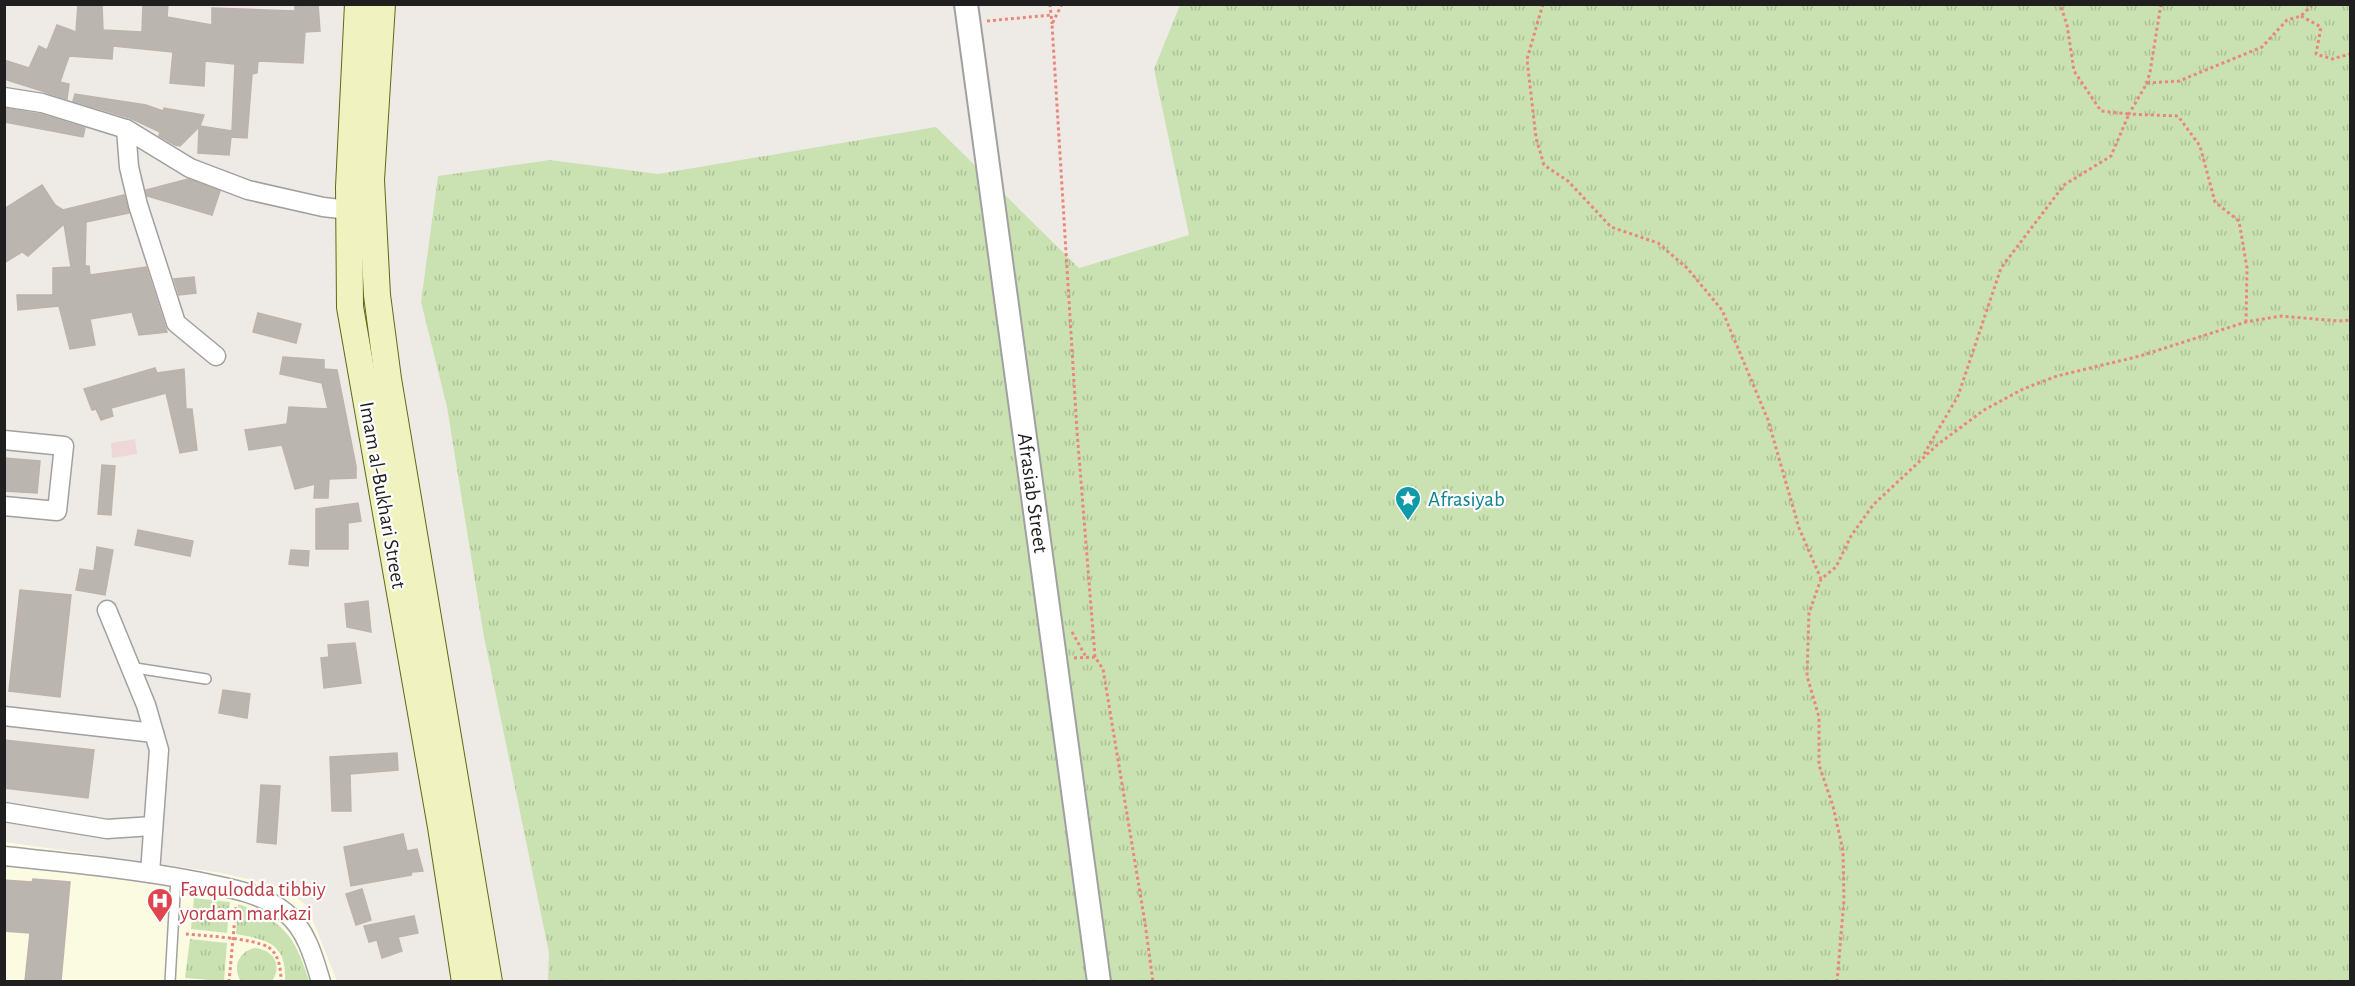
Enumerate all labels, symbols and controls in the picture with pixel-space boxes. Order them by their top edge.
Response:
street label: Imam al-Bukhari Street [356,400,409,590]
street label: Afrasiab Street [1014,432,1051,555]
place icon: Afrasiyab [1393,484,1423,522]
place label: Afrasiyab [1428,489,1505,510]
place label: Favqulodda tibbiy yordam markazi [179,879,326,924]
hospital icon: Favqulodda tibbiy yordam markazi [145,886,175,924]

